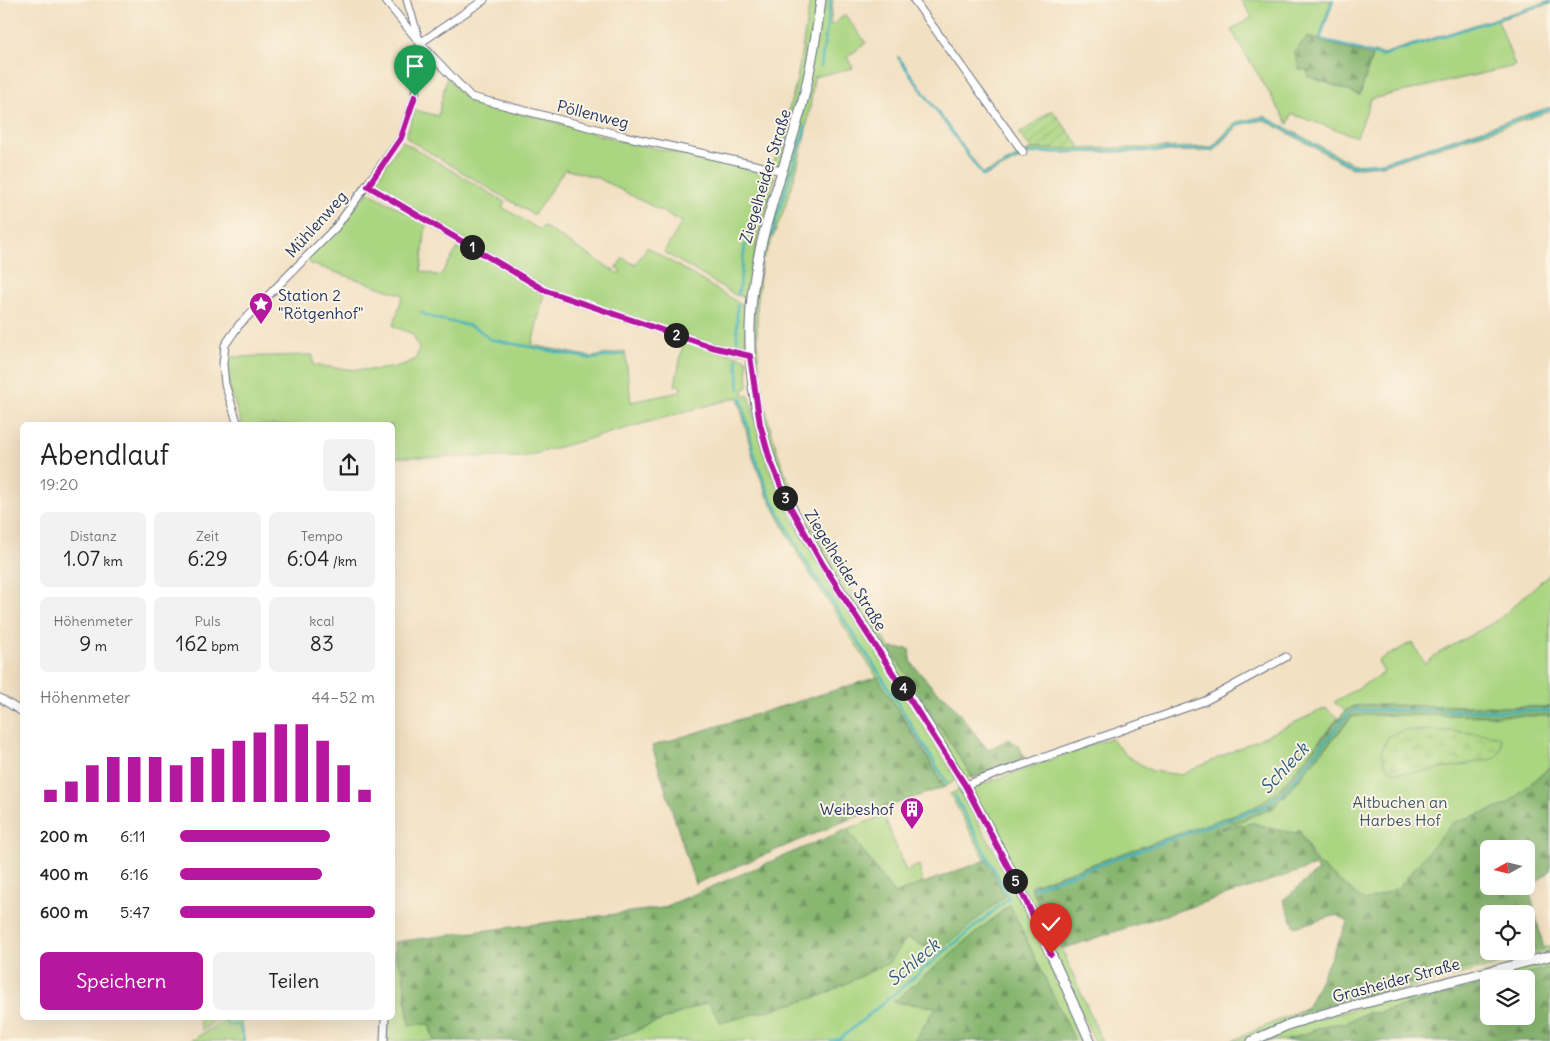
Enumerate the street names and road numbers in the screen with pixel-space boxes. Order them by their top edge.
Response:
street label: Pöllenweg [555,95,631,133]
street label: Ziegelheider Straße [735,107,795,245]
street label: Mühlenweg [281,186,351,262]
street label: Ziegelheider Straße [801,506,891,634]
street label: Grasheider Straße [1330,953,1462,1007]

